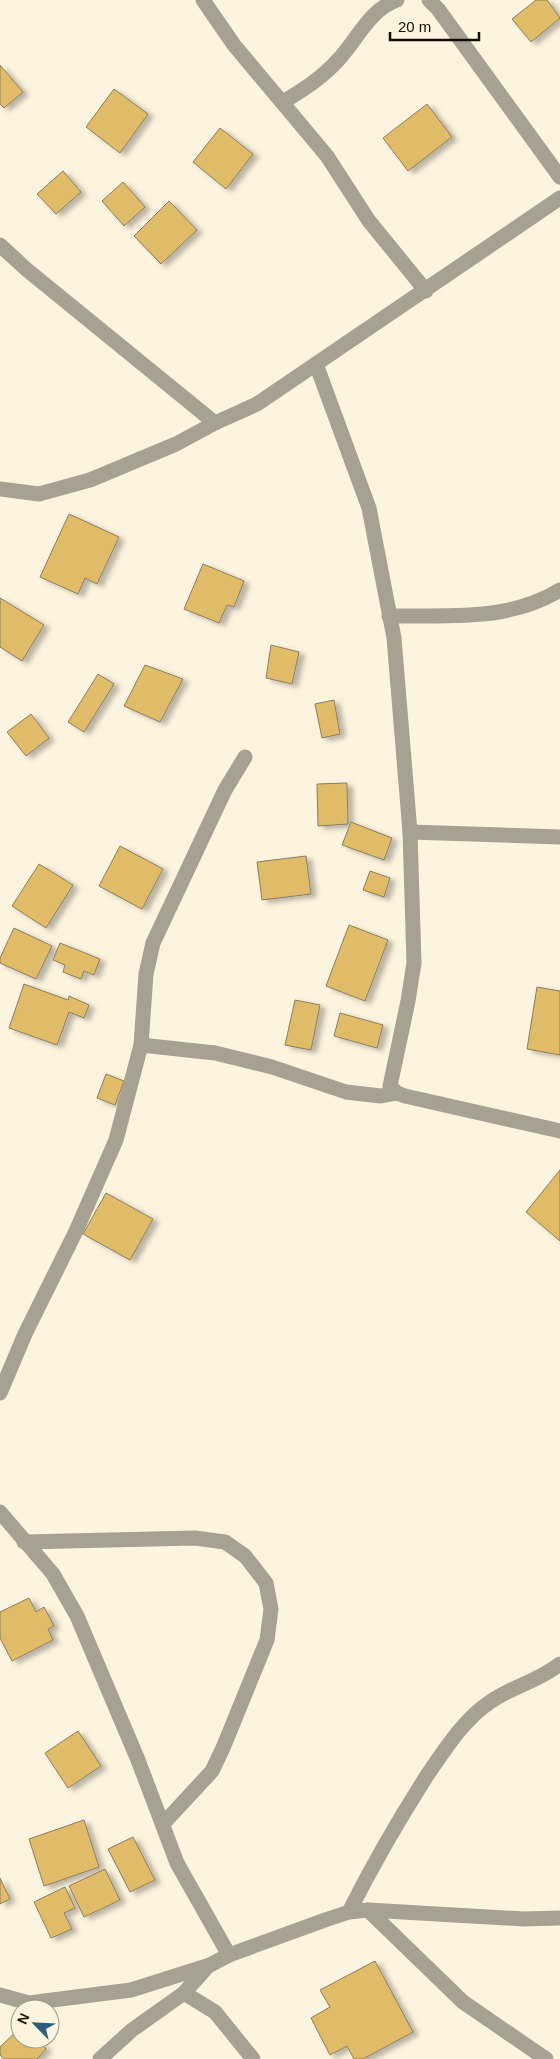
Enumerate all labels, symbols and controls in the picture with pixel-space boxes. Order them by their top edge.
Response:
scale bar [390,10,479,42]
text: 20 m [398,18,431,35]
north arrow [10,1999,60,2049]
text: N [14,2011,32,2027]

